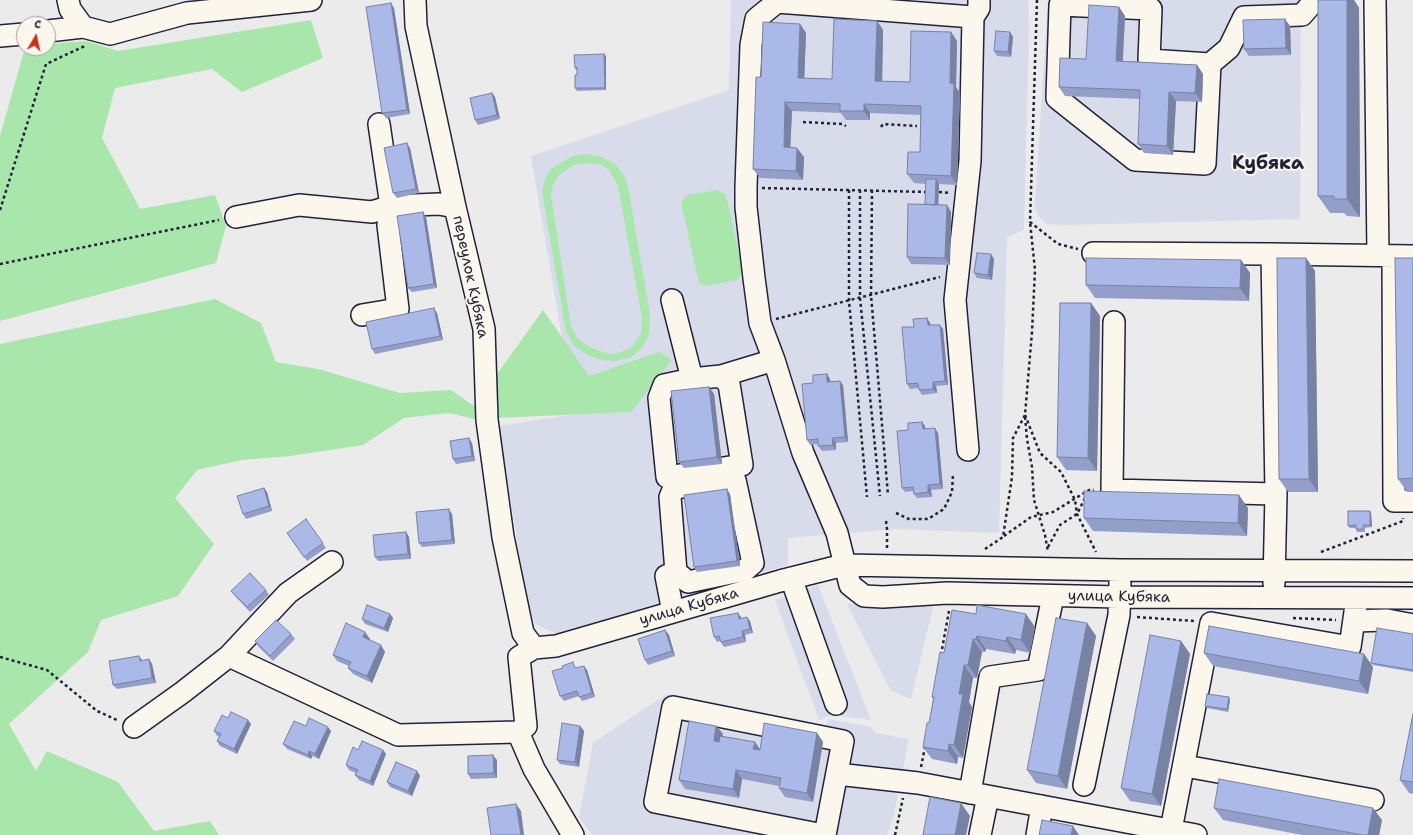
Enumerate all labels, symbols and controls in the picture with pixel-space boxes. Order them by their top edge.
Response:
north arrow [16,16,56,56]
text: С [33,17,42,33]
district label: Кубяка [1232,153,1304,175]
street label: переулок Кубяка [448,214,492,340]
street label: улица Кубяка [637,584,741,630]
street label: улица Кубяка [1068,587,1170,607]

